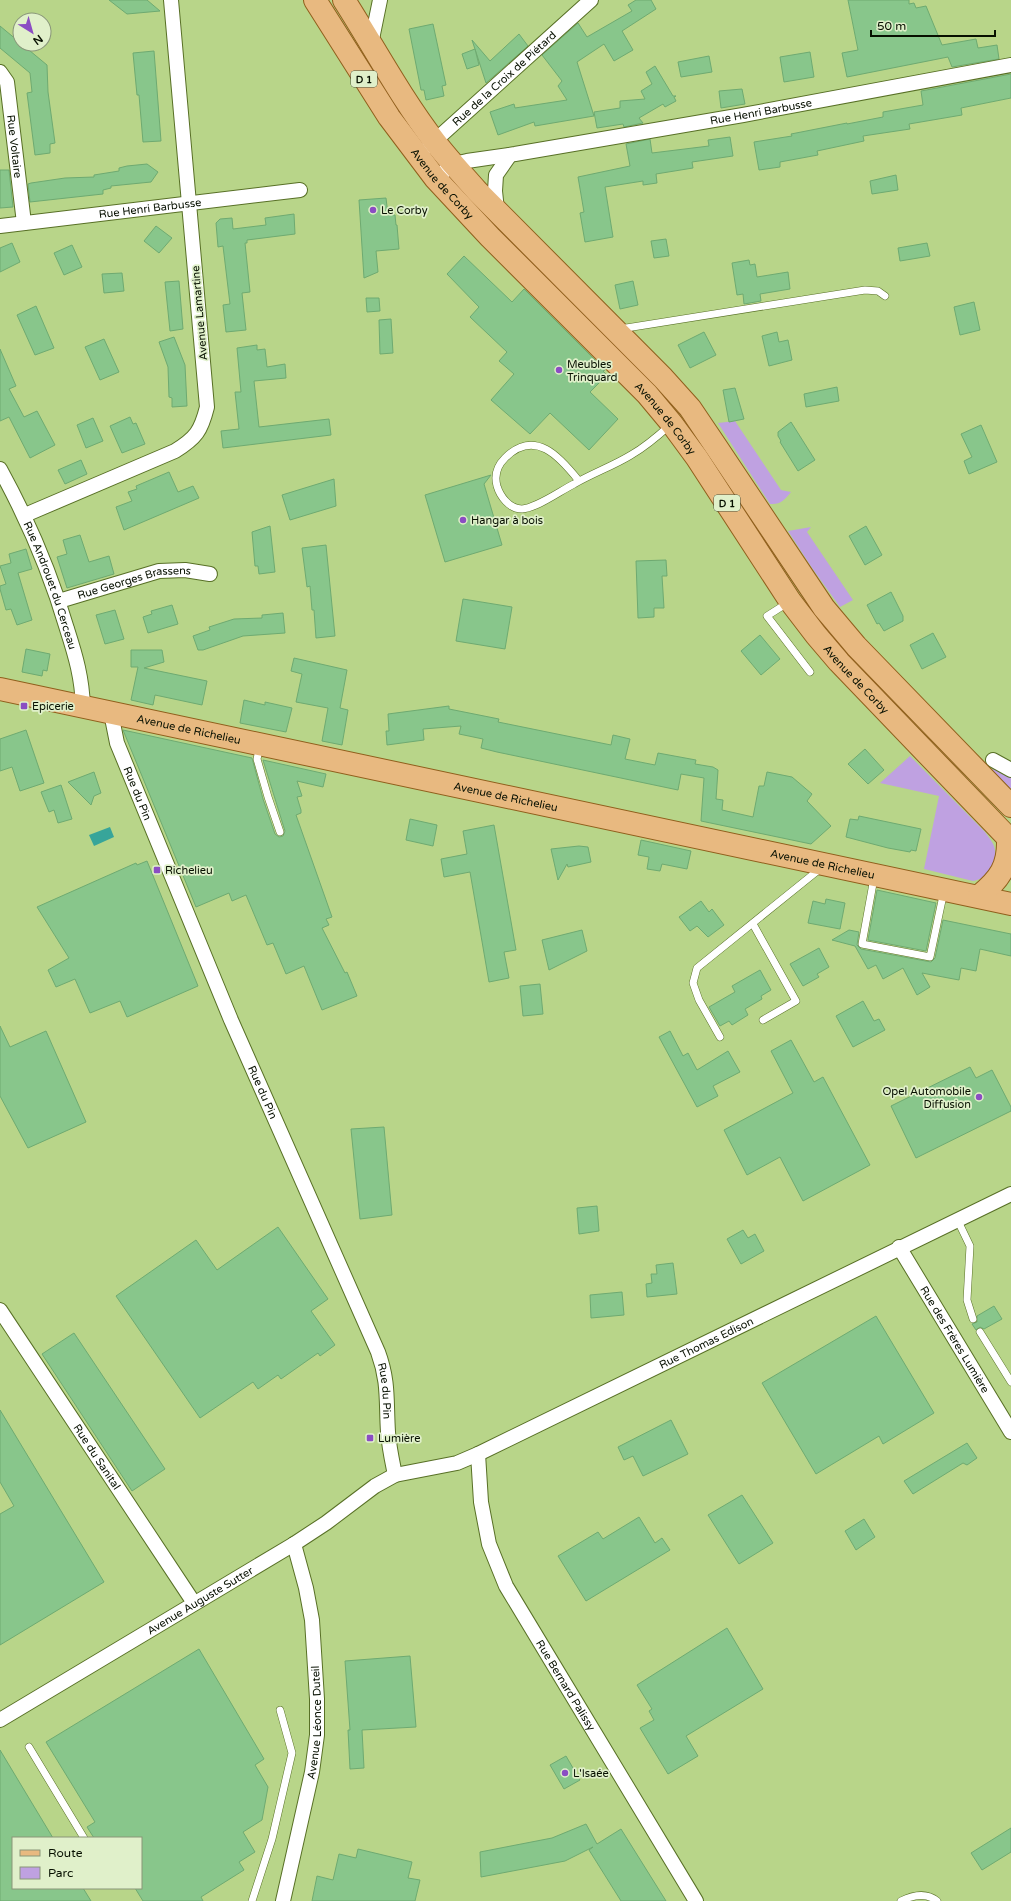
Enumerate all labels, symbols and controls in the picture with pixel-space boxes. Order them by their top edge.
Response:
north arrow [12,12,52,52]
scale bar [871,12,995,38]
text: 50 m [877,19,906,33]
street label: Rue de la Croix de Piétard [450,29,559,129]
text: N [30,32,45,47]
road number: D 1 [351,71,377,87]
street label: Rue Henri Barbusse [709,96,813,128]
street label: Rue Voltaire [4,114,25,179]
street label: Avenue de Corby [408,146,476,222]
street label: Rue Henri Barbusse [98,196,202,221]
place label: Le Corby [381,204,428,217]
marker: Le Corby [368,205,378,215]
street label: Avenue Lamartine [189,265,210,361]
place label: Meubles Trinquard [567,358,618,384]
marker: Meubles Trinquard [554,365,564,375]
street label: Avenue de Corby [632,380,698,457]
road number: D 1 [714,495,740,511]
place label: Hangar à bois [471,514,543,527]
marker: Hangar à bois [458,515,468,525]
street label: Rue Androuet du Cerceau [20,519,79,651]
street label: Rue Georges Brassens [76,564,192,602]
street label: Avenue de Corby [820,643,891,717]
place label: Epicerie [32,700,74,713]
marker: Epicerie [19,701,29,711]
street label: Avenue de Richelieu [135,712,242,747]
street label: Rue du Pin [120,765,154,822]
street label: Avenue de Richelieu [452,780,559,814]
street label: Avenue de Richelieu [769,847,876,882]
place label: Richelieu [165,864,213,877]
marker: Richelieu [152,865,162,875]
street label: Rue du Pin [245,1064,280,1121]
place label: Opel Automobile Diffusion [882,1085,971,1111]
marker: Opel Automobile Diffusion [974,1092,984,1102]
street label: Rue des Frères Lumière [917,1284,992,1395]
street label: Rue Thomas Edison [657,1315,756,1372]
street label: Rue du Pin [375,1361,393,1419]
street label: Rue du Sanital [70,1422,123,1492]
place label: Lumière [378,1432,420,1445]
marker: Lumière [365,1433,375,1443]
street label: Avenue Auguste Sutter [145,1564,256,1637]
street label: Rue Bernard Palissy [533,1638,598,1733]
street label: Avenue Léonce Duteil [305,1665,324,1781]
place label: L'Isaée [573,1767,609,1780]
marker: L'Isaée [560,1768,570,1778]
legend [12,1837,142,1889]
text: Route [48,1846,83,1860]
text: Parc [48,1866,73,1880]

